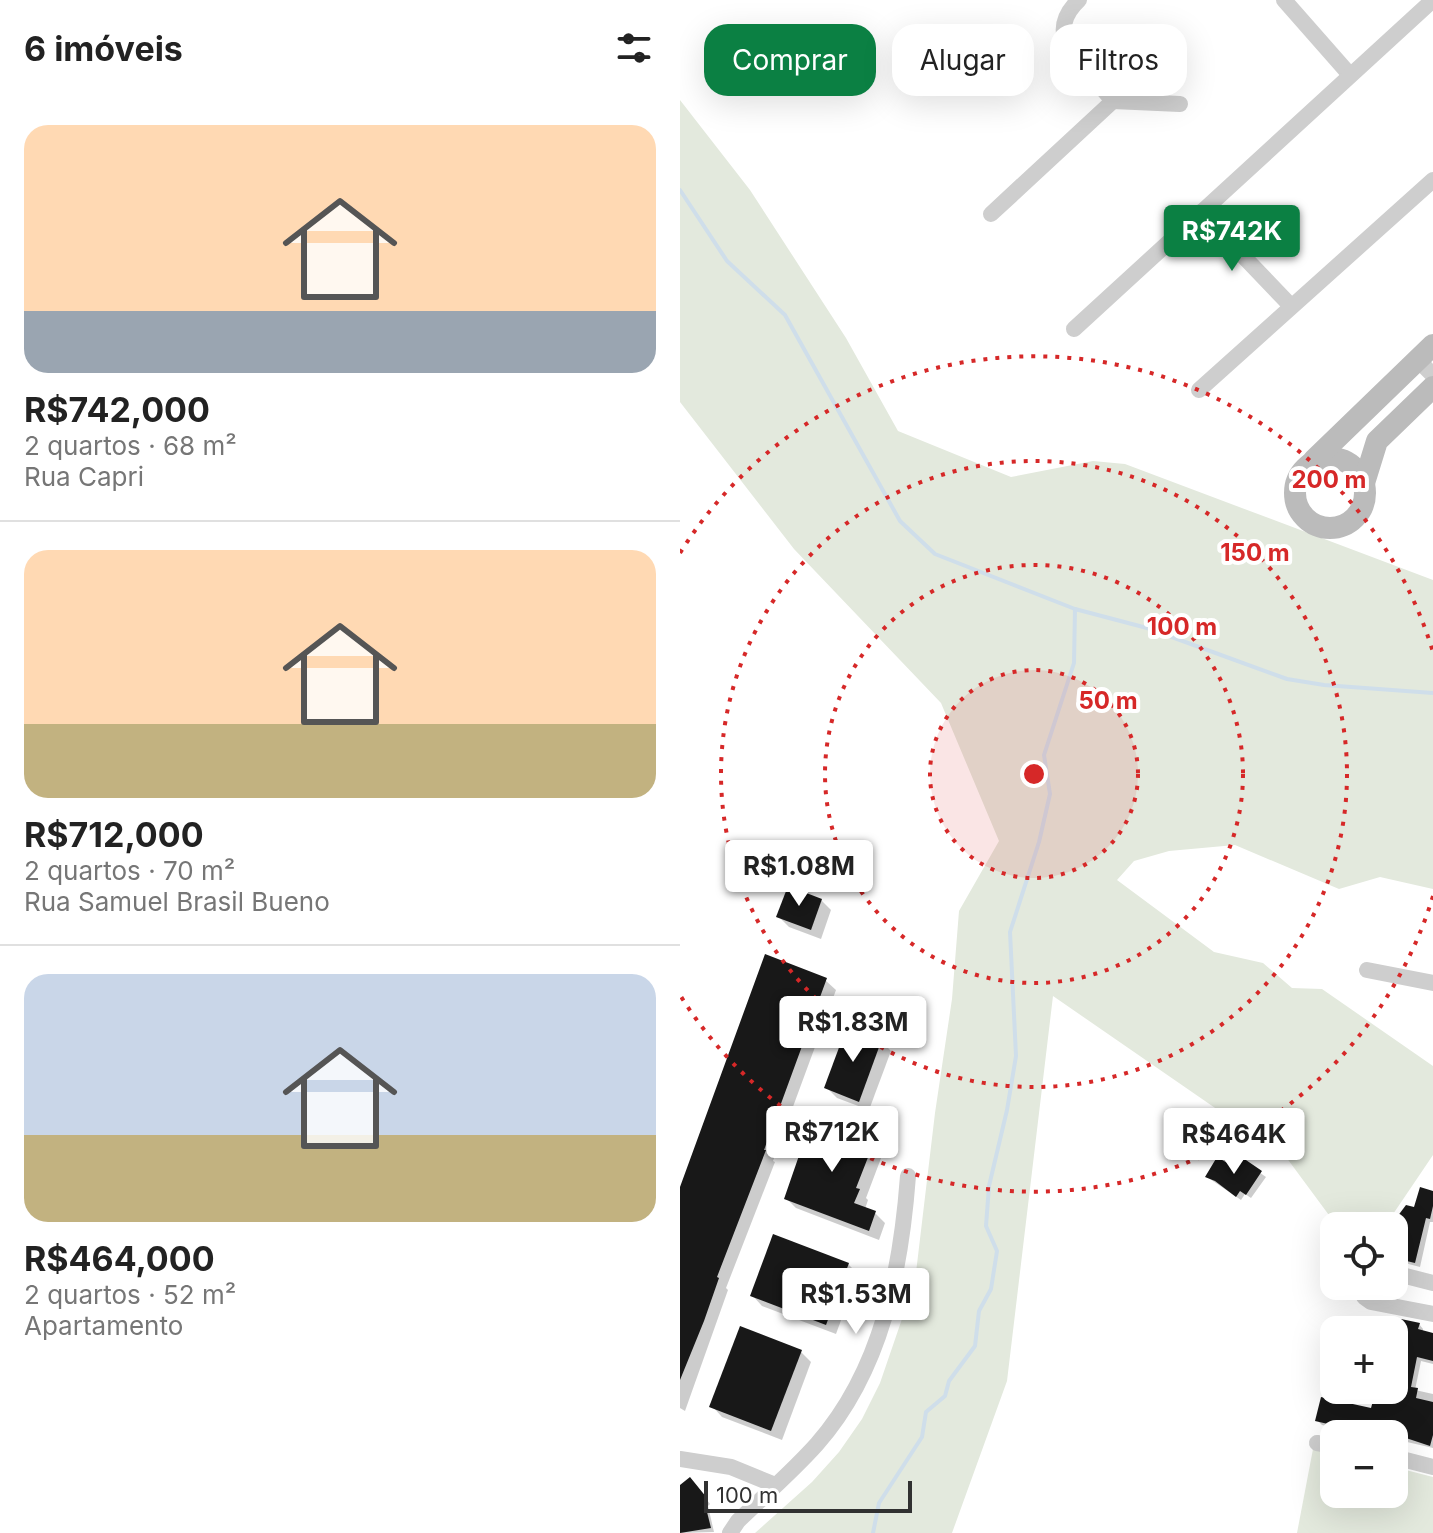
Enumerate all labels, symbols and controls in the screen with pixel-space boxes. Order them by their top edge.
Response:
chip: Comprar [704,24,876,96]
chip: Alugar [892,24,1034,96]
chip: Filtros [1050,24,1187,96]
icon: filters [612,26,656,70]
text: 6 imóveis [24,28,183,69]
icon: home [268,177,412,321]
pin: R$742K [1167,205,1297,273]
text: R$742K [1182,215,1282,246]
text: R$742,000 [24,389,210,430]
text: 2 quartos · 68 m² [24,430,237,461]
text: Rua Capri [24,461,144,492]
text: 200 m [1291,465,1367,494]
text: 150 m [1220,538,1290,567]
icon: home [268,602,412,746]
text: 100 m [1147,612,1217,641]
text: 50 m [1078,686,1138,715]
centre of rings [1020,760,1048,788]
text: R$712,000 [24,814,204,855]
pin: R$1.08M [725,840,873,908]
text: R$1.08M [743,850,855,881]
text: 2 quartos · 70 m² [24,855,235,886]
text: Rua Samuel Brasil Bueno [24,886,330,917]
pin: R$1.83M [779,996,927,1064]
text: R$1.83M [797,1006,909,1037]
icon: home [268,1026,412,1170]
pin: R$712K [767,1106,897,1174]
pin: R$464K [1169,1108,1299,1176]
text: R$712K [784,1116,880,1147]
text: R$464K [1182,1118,1286,1149]
map controls [1320,1212,1408,1508]
button: locate [1320,1212,1408,1300]
text: R$464,000 [24,1238,215,1279]
pin: R$1.53M [782,1268,930,1336]
text: R$1.53M [800,1278,912,1309]
text: 2 quartos · 52 m² [24,1279,236,1310]
text: Apartamento [24,1310,183,1341]
button: + [1320,1316,1408,1404]
button: − [1320,1420,1408,1508]
scale bar [704,1477,912,1513]
text: 100 m [716,1482,778,1508]

